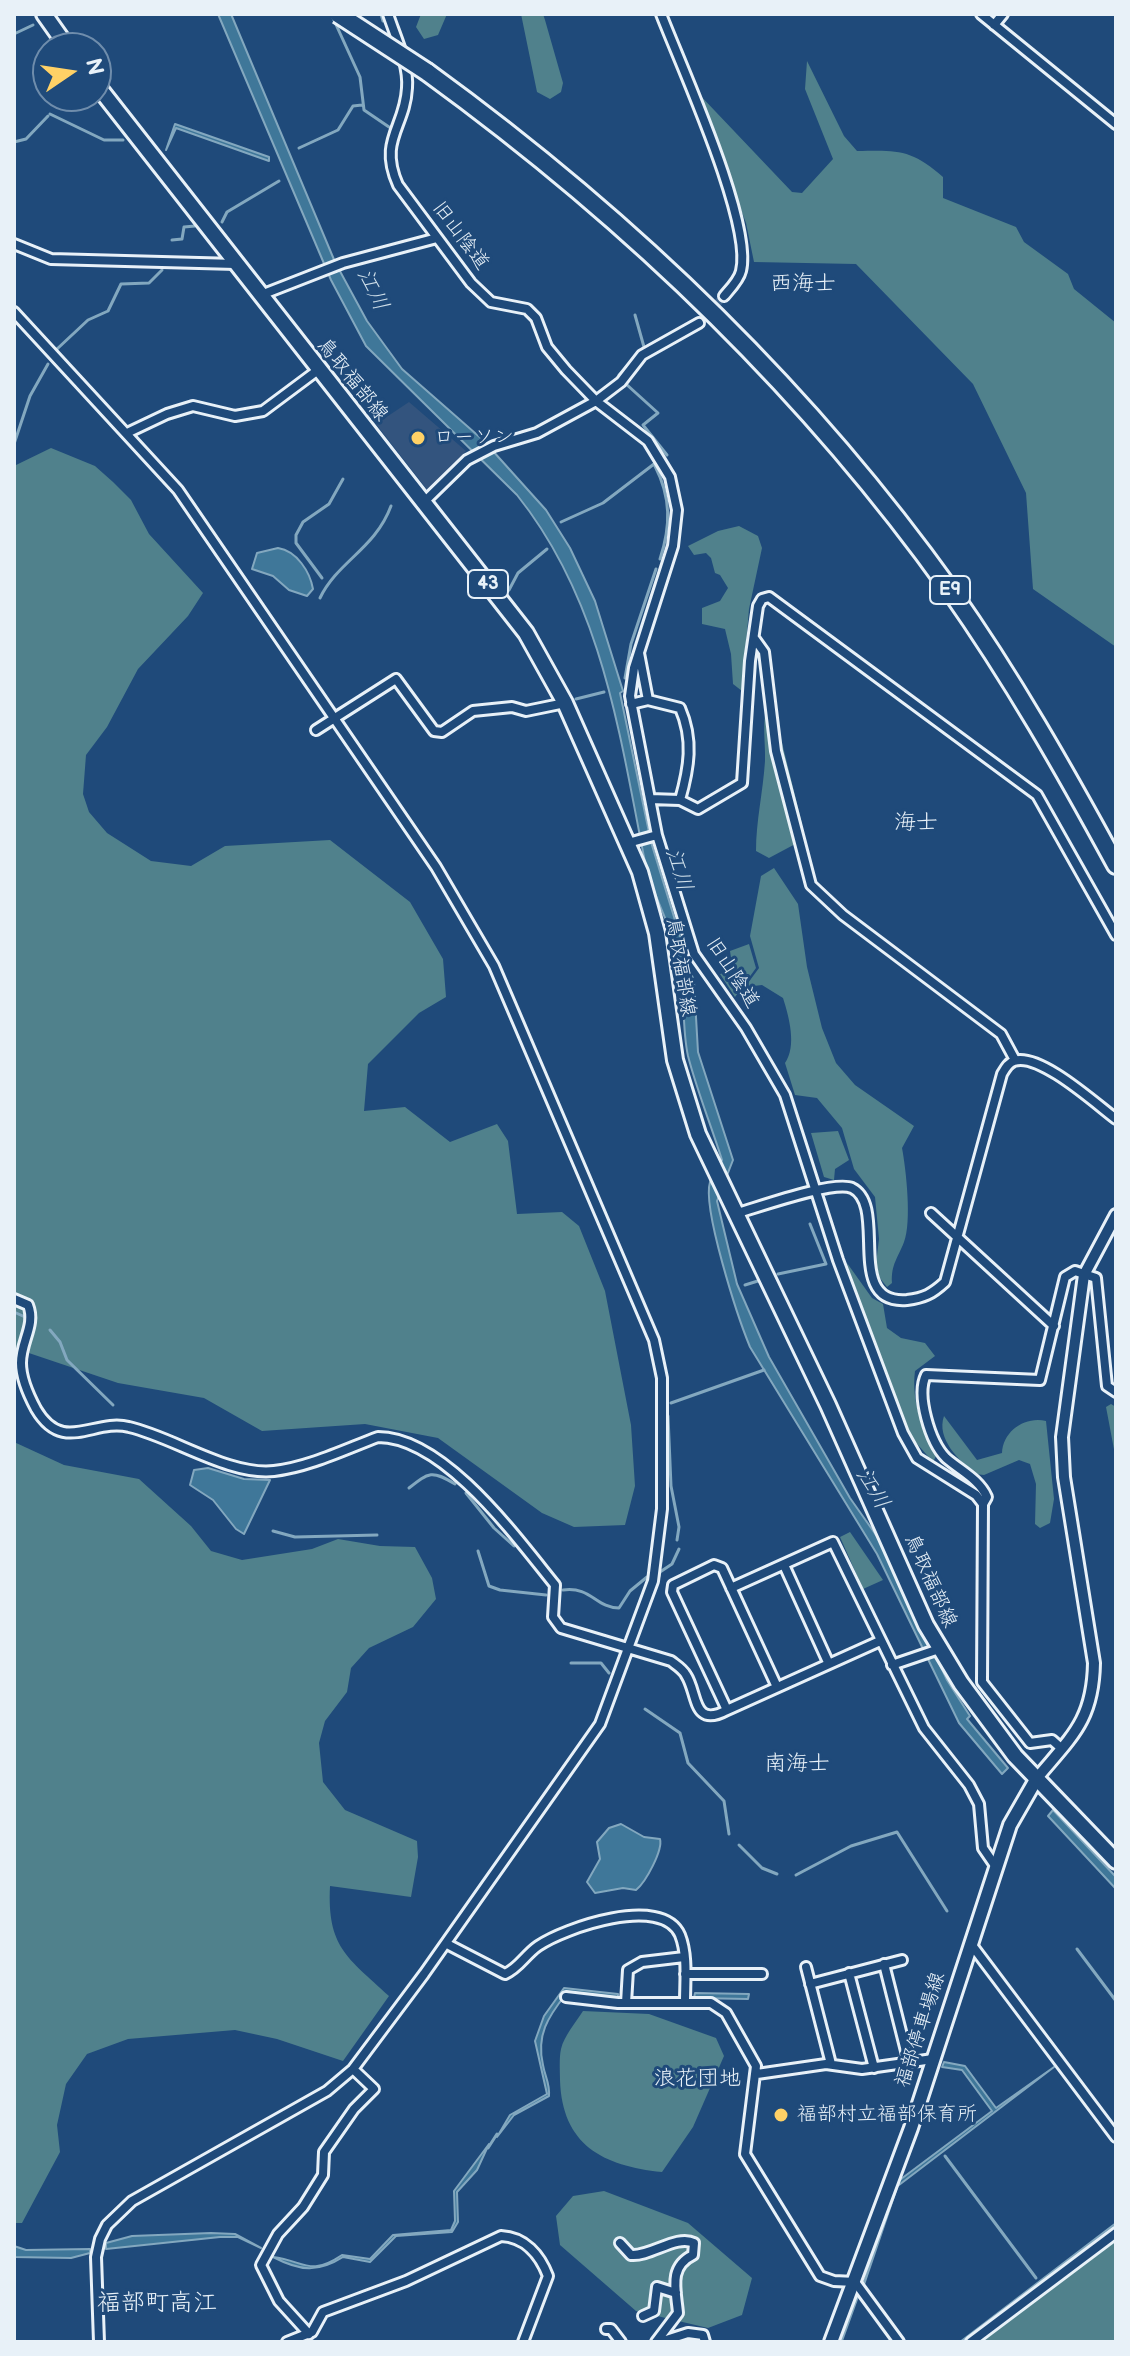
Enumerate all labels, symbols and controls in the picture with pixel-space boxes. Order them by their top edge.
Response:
north arrow [32,32,112,112]
text: N [79,56,109,78]
street label: 旧山陰道 [426,197,494,275]
water label: 江川 [350,264,394,316]
district label: 西海士 [770,271,836,297]
street label: 鳥取福部線 [311,334,393,426]
place label: ローソン [434,426,514,450]
marker: ローソン [409,429,427,447]
road number: 43 [468,570,508,598]
road number: E9 [930,576,970,604]
district label: 海士 [894,810,938,836]
water label: 江川 [659,845,697,895]
street label: 鳥取福部線 [660,916,700,1018]
street label: 旧山陰道 [700,933,764,1013]
water label: 江川 [849,1463,895,1515]
street label: 鳥取福部線 [899,1530,961,1632]
district label: 南海士 [764,1751,830,1777]
street label: 福部停車場線 [891,1969,951,2091]
district label: 浪花団地 [653,2066,741,2092]
place label: 福部村立福部保育所 [797,2103,977,2127]
marker: 福部村立福部保育所 [772,2106,790,2124]
district label: 福部町高江 [97,2290,217,2318]

